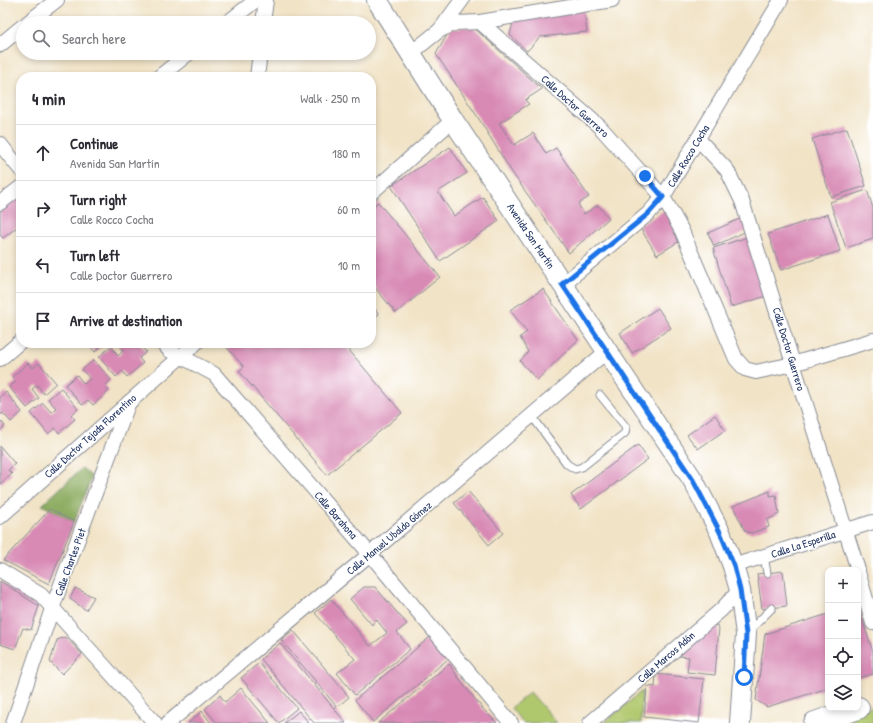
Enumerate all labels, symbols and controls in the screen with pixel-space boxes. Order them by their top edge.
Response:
search box [16,16,376,60]
icon: search [30,27,52,49]
text: Search here [62,28,126,49]
street label: Calle Doctor Guerrero [538,72,612,141]
text: 4 min [32,87,65,110]
text: Walk · 250 m [300,89,360,107]
street label: Calle Rocco Cocha [664,122,713,190]
text: Continue [70,133,118,154]
icon: ahead [32,142,54,164]
text: 180 m [332,144,360,162]
text: Avenida San Martín [70,154,160,172]
route end [636,167,654,185]
text: Turn right [70,189,126,210]
icon: right [32,198,54,220]
text: 60 m [337,200,360,218]
street label: Avenida San Martín [504,201,558,271]
text: Calle Rocco Cocha [70,210,153,228]
text: Turn left [70,245,120,266]
icon: left [32,254,54,276]
text: 10 m [338,256,360,274]
text: Calle Doctor Guerrero [70,266,172,284]
street label: Calle Doctor Guerrero [770,306,808,393]
icon: arrive [32,310,54,332]
text: Arrive at destination [70,310,182,331]
street label: Calle Doctor Tejada Florentino [41,391,139,481]
street label: Calle Barahona [311,488,361,542]
street label: Calle Manuel Ubaldo Gómez [343,498,435,578]
street label: Calle Charles Piet [51,526,89,598]
street label: Calle La Esperilla [769,527,838,561]
map controls [825,567,861,711]
button: + [825,567,861,603]
button: − [825,603,861,639]
street label: Calle Marcos Adón [634,628,698,686]
button: locate [825,639,861,675]
route start [735,668,753,686]
button: layers [825,675,861,711]

